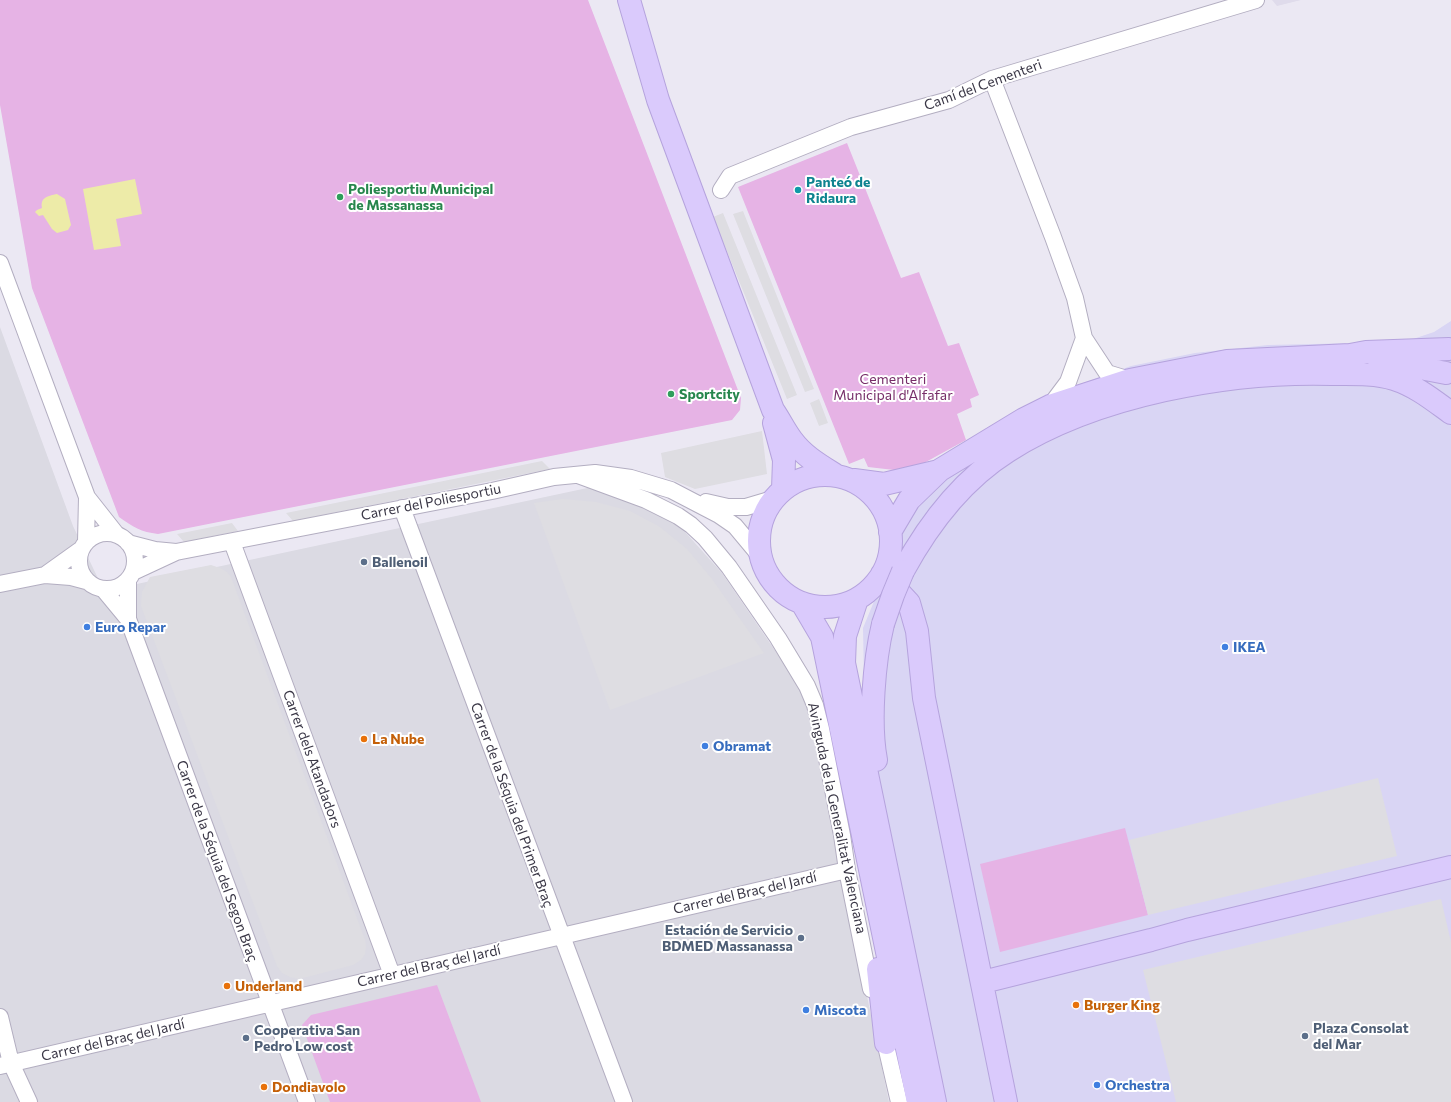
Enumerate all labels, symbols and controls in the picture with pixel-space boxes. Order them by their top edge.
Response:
street label: Camí del Cementeri [922,56,1044,114]
place label: Panteó de Ridaura [806,174,870,206]
place label: Poliesportiu Municipal de Massanassa [348,181,493,214]
marker: Panteó de Ridaura [793,185,803,195]
marker: Poliesportiu Municipal de Massanassa [335,192,345,202]
park label: Cementeri Municipal d'Alfafar [833,371,953,404]
place label: Sportcity [679,386,740,402]
marker: Sportcity [666,389,676,399]
street label: Carrer del Poliesportiu [359,480,503,524]
place label: Ballenoil [372,554,428,570]
marker: Ballenoil [359,557,369,567]
place label: Euro Repar [95,619,166,635]
marker: Euro Repar [82,622,92,632]
place label: IKEA [1233,639,1266,655]
marker: IKEA [1220,642,1230,652]
street label: Carrer dels Atandadors [279,688,345,830]
street label: Carrer de la Séquia del Primer Braç [467,700,557,910]
street label: Avinguda de la Generalitat Valenciana [804,701,870,935]
place label: La Nube [372,731,424,747]
marker: La Nube [359,734,369,744]
place label: Obramat [713,738,771,754]
marker: Obramat [700,741,710,751]
street label: Carrer de la Séquia del Segon Braç [173,758,261,964]
street label: Carrer del Braç del Jardí [672,868,818,918]
place label: Estación de Servicio BDMED Massanassa [662,922,793,954]
marker: Estación de Servicio BDMED Massanassa [796,933,806,943]
street label: Carrer del Braç del Jardí [356,941,502,991]
place label: Underland [235,978,302,994]
marker: Underland [222,981,232,991]
place label: Burger King [1084,997,1160,1013]
marker: Burger King [1071,1000,1081,1010]
place label: Miscota [814,1002,866,1018]
marker: Miscota [801,1005,811,1015]
street label: Carrer del Braç del Jardí [40,1015,186,1065]
place label: Plaza Consolat del Mar [1313,1020,1409,1052]
place label: Cooperativa San Pedro Low cost [254,1022,360,1054]
marker: Plaza Consolat del Mar [1300,1031,1310,1041]
marker: Cooperativa San Pedro Low cost [241,1033,251,1043]
place label: Orchestra [1105,1077,1170,1093]
place label: Dondiavolo [272,1079,346,1095]
marker: Orchestra [1092,1080,1102,1090]
marker: Dondiavolo [259,1082,269,1092]

